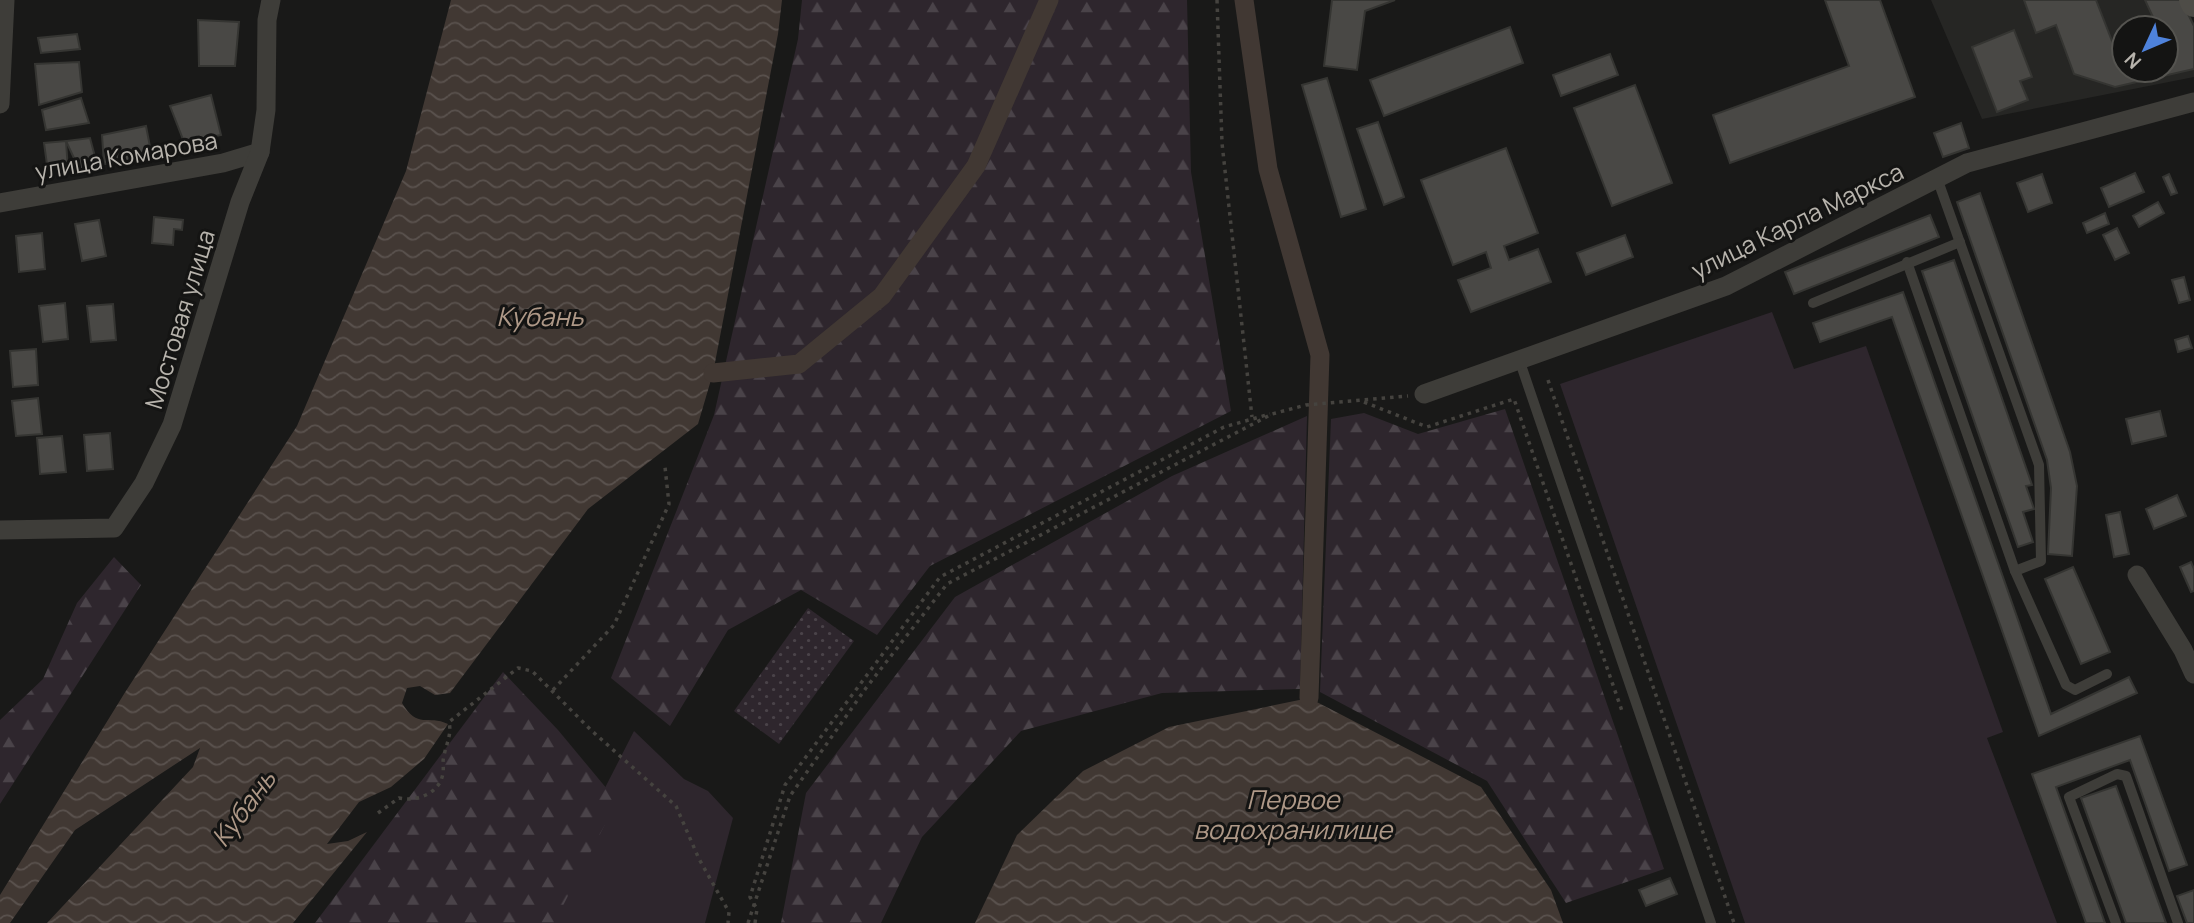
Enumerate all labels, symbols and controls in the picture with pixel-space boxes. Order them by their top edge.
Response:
north arrow [2110,14,2180,84]
text: N [2119,47,2147,75]
street label: улица Комарова [32,123,220,187]
street label: улица Карла Маркса [1685,154,1909,286]
street label: Мостовая улица [136,225,222,413]
water label: Кубань [497,298,585,334]
water label: Кубань [202,762,284,854]
water label: Первое водохранилище [1194,781,1394,847]

